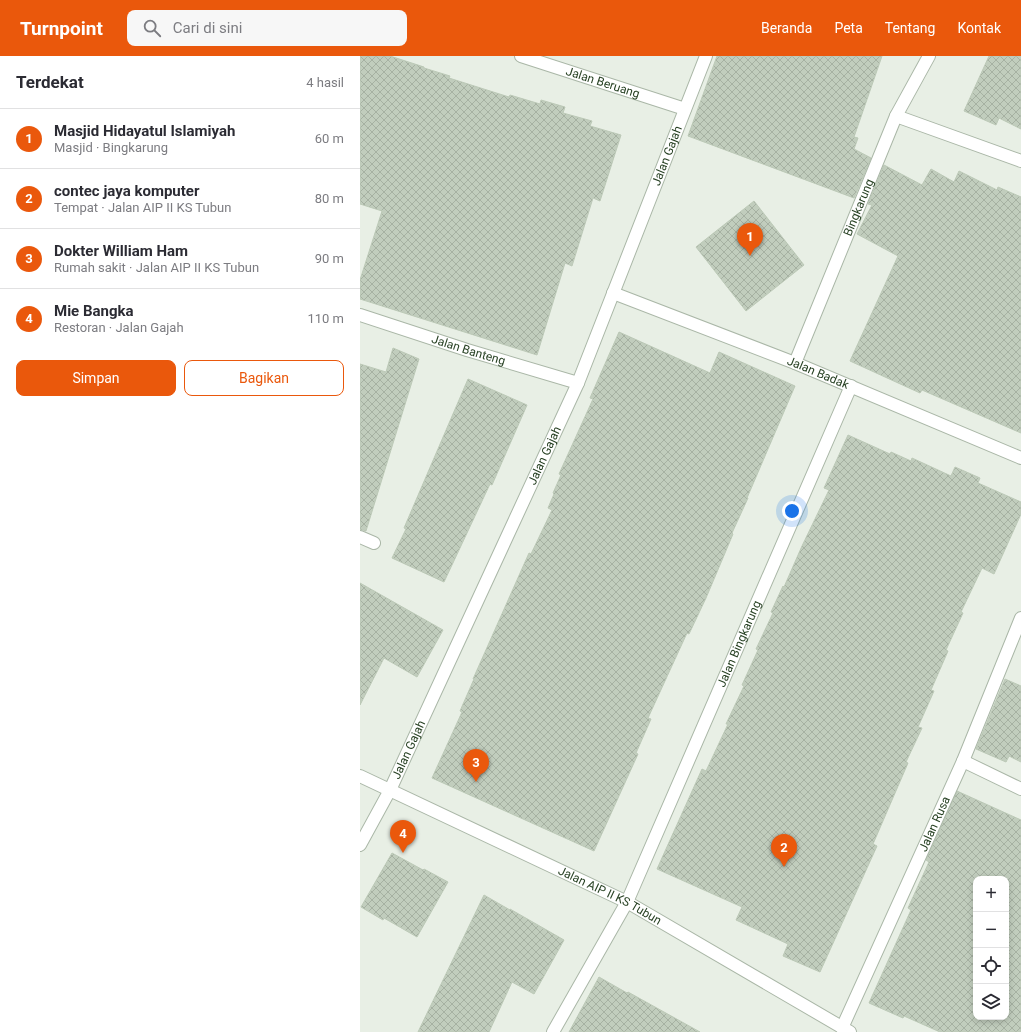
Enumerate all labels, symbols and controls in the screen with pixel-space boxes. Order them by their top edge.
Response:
search box [127,10,407,46]
text: Turnpoint [20,17,103,40]
icon: search [141,17,163,39]
text: Cari di sini [173,19,242,37]
text: Beranda [761,20,812,36]
text: Peta [834,20,863,36]
text: Tentang [885,20,935,36]
text: Kontak [957,20,1001,36]
street label: Jalan Beruang [564,64,641,101]
text: Terdekat [16,72,84,92]
text: 4 hasil [306,75,344,90]
text: Masjid Hidayatul Islamiyah [54,122,235,140]
street label: Jalan Gajah [649,124,685,188]
text: 1 [25,131,33,146]
text: 60 m [315,131,344,146]
text: Masjid · Bingkarung [54,140,168,155]
street label: Bingkarung [841,177,877,238]
text: contec jaya komputer [54,182,199,200]
text: 2 [25,191,33,206]
text: 80 m [315,191,344,206]
text: Tempat · Jalan AIP II KS Tubun [54,200,231,215]
pin: 1 [737,223,763,256]
text: Dokter William Ham [54,242,188,260]
text: 3 [25,251,33,266]
text: 90 m [315,251,344,266]
text: Rumah sakit · Jalan AIP II KS Tubun [54,260,259,275]
text: Mie Bangka [54,302,134,320]
text: 4 [25,311,33,326]
text: 110 m [307,311,344,326]
text: Restoran · Jalan Gajah [54,320,184,335]
street label: Jalan Banteng [430,332,507,368]
street label: Jalan Badak [785,354,852,392]
button: Simpan [16,360,176,396]
button: Bagikan [184,360,344,396]
street label: Jalan Gajah [525,424,564,487]
your location [782,501,802,521]
street label: Jalan Bingkarung [714,599,764,689]
street label: Jalan Gajah [389,718,428,781]
pin: 3 [463,749,489,782]
street label: Jalan Rusa [916,794,953,854]
pin: 4 [390,820,416,853]
pin: 2 [771,834,797,867]
street label: Jalan AIP II KS Tubun [556,864,664,928]
map controls [973,876,1009,1020]
button: + [973,876,1009,912]
button: − [973,912,1009,948]
button: locate [973,948,1009,984]
button: layers [973,984,1009,1020]

